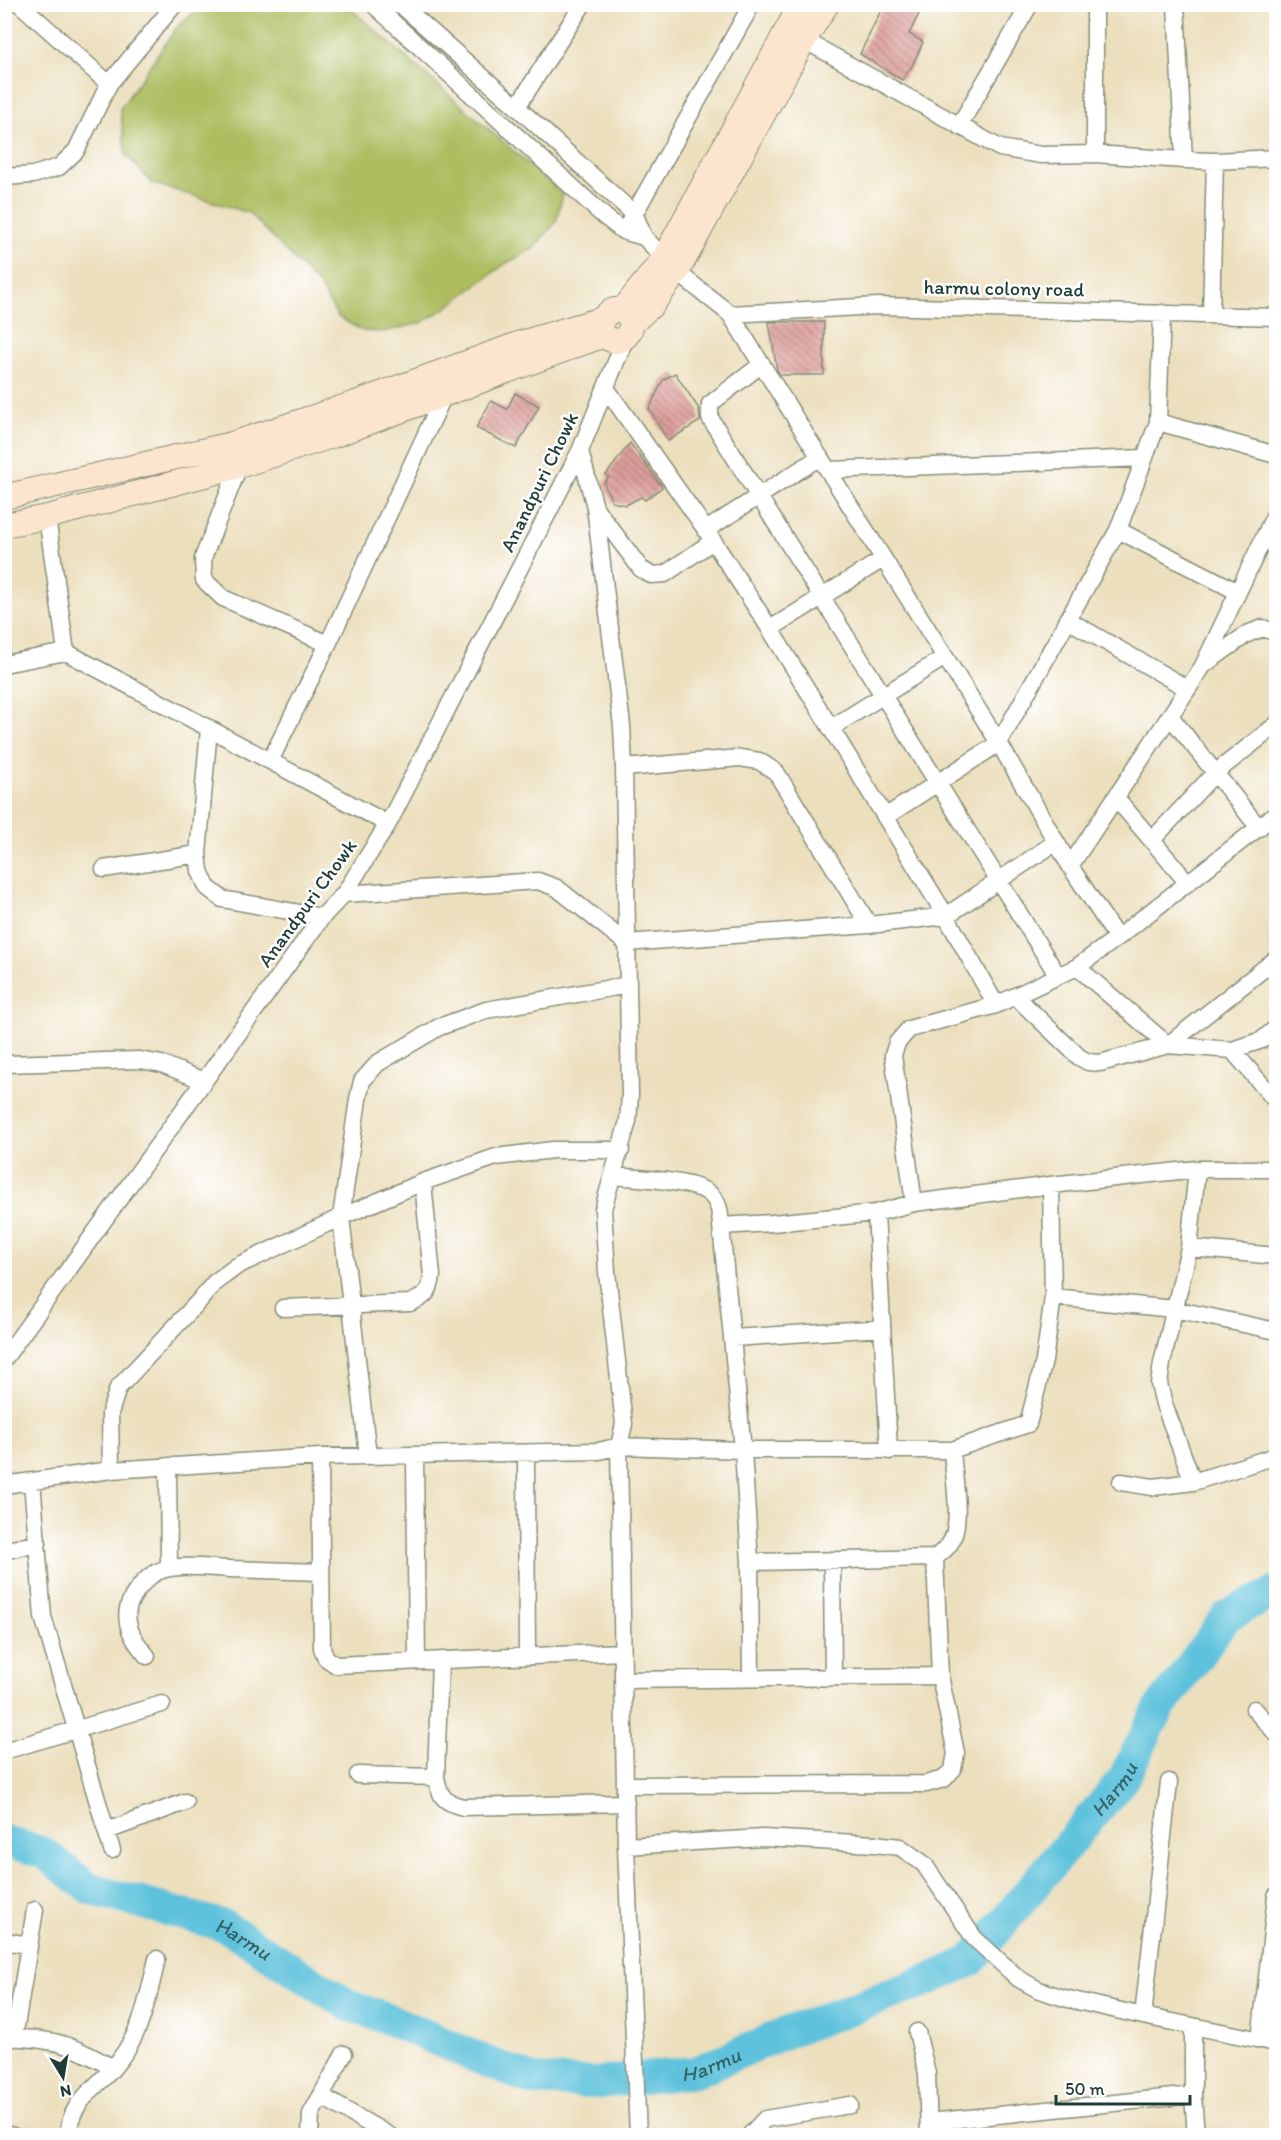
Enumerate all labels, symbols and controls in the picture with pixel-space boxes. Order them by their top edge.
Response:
street label: harmu colony road [923,275,1085,301]
street label: Anandpuri Chowk [495,408,583,556]
street label: Anandpuri Chowk [253,834,361,972]
water label: Harmu [1085,1757,1142,1821]
water label: Harmu [213,1911,277,1965]
water label: Harmu [680,2041,745,2086]
north arrow [33,2047,93,2107]
scale bar [1056,2068,1190,2106]
text: 50 m [1065,2078,1105,2100]
text: N [59,2081,73,2102]

